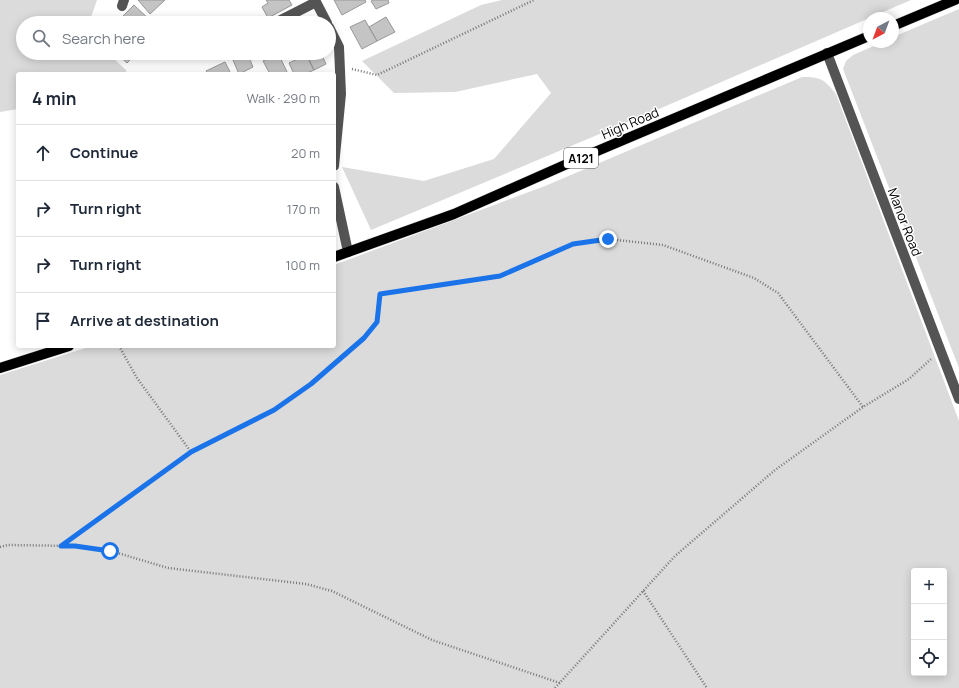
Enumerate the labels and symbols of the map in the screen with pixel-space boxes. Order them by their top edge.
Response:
north arrow [863,12,899,48]
street label: High Road [599,103,661,143]
road number: A121 [564,148,598,168]
street label: Manor Road [884,185,926,259]
route end [599,230,617,248]
route start [101,542,119,560]

